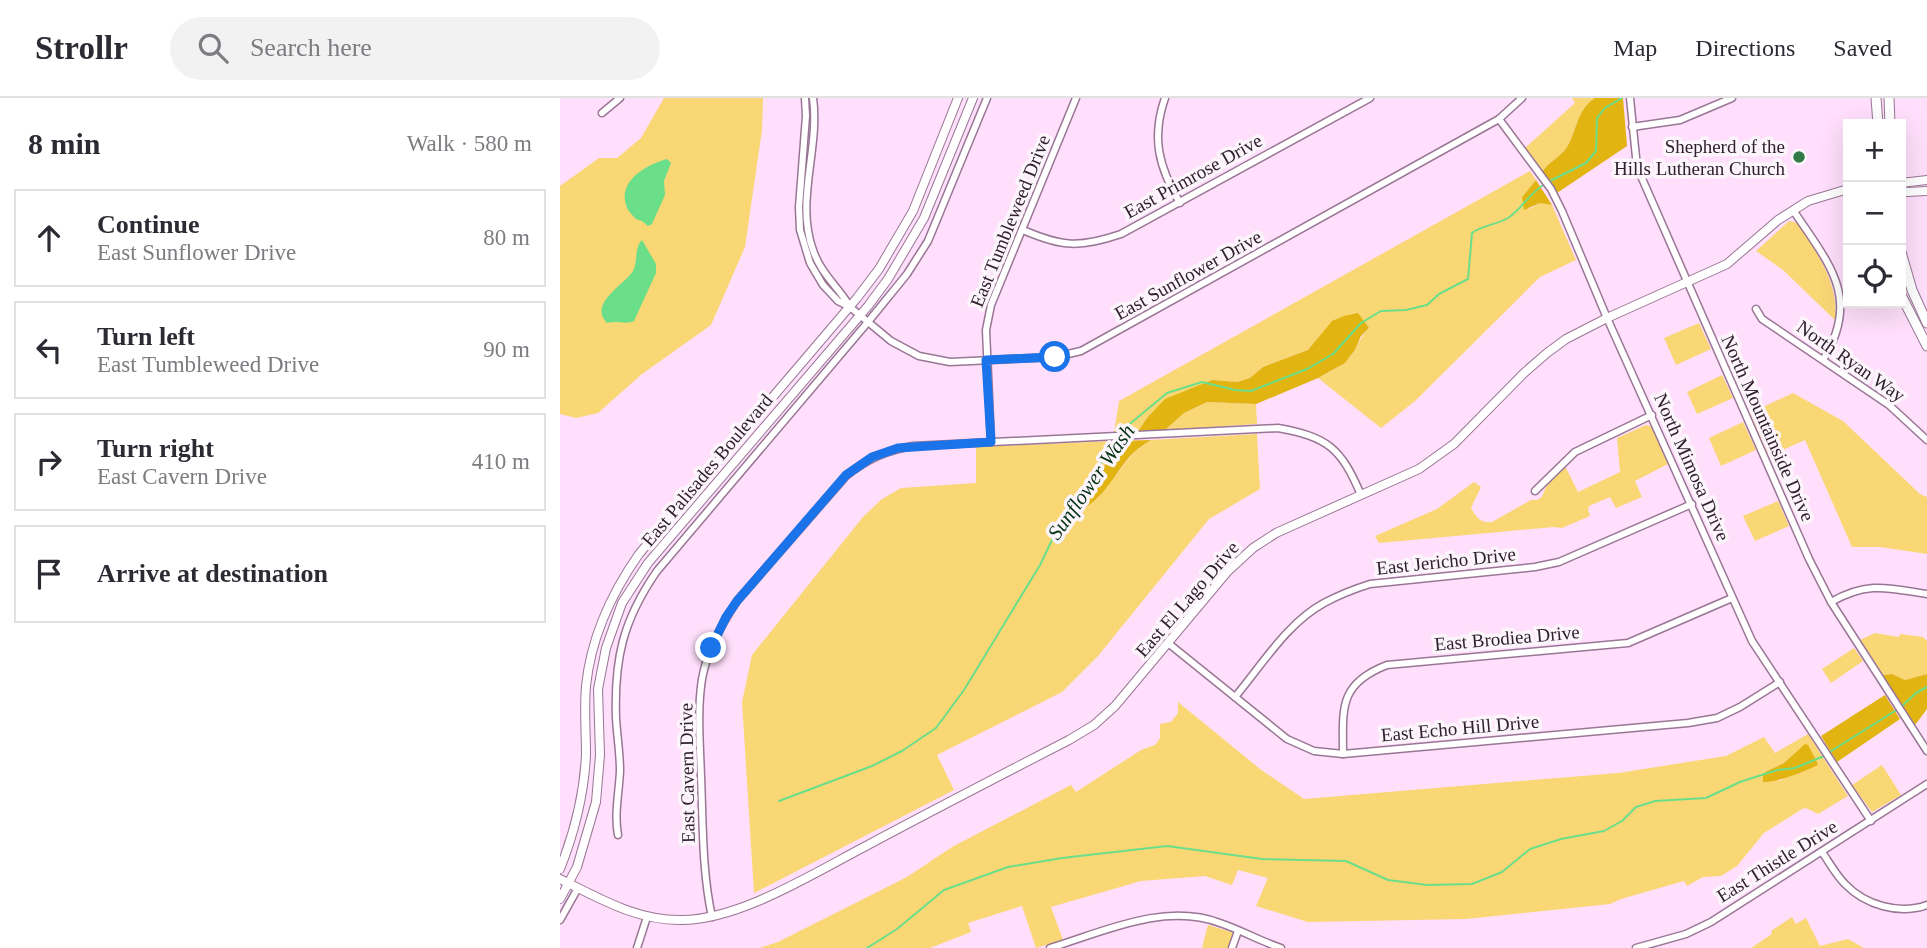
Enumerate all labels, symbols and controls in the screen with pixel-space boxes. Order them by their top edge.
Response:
search box [170,17,660,80]
icon: search [194,29,232,67]
text: Strollr [35,30,128,66]
text: Search here [250,33,372,62]
text: Map [1613,35,1657,61]
text: Directions [1695,35,1795,61]
text: Saved [1833,35,1892,61]
map controls [1843,119,1906,308]
button: + [1843,119,1906,182]
text: 8 min [28,127,101,160]
street label: East Primrose Drive [1121,129,1265,223]
text: Walk · 580 m [407,131,532,156]
street label: East Tumbleweed Drive [966,132,1054,310]
place label: Shepherd of the Hills Lutheran Church [1614,136,1785,179]
marker: Shepherd of the Hills Lutheran Church [1791,149,1807,165]
button: − [1843,182,1906,245]
text: Continue [97,210,200,239]
icon: ahead [30,219,68,257]
text: 80 m [483,225,530,250]
street label: East Sunflower Drive [1111,226,1265,324]
text: East Sunflower Drive [97,240,296,265]
button: locate [1843,245,1906,308]
street label: North Ryan Way [1793,316,1910,406]
text: Turn left [97,322,195,351]
icon: left [30,331,68,369]
street label: North Mountainside Drive [1717,332,1819,524]
text: 90 m [483,337,530,362]
route start [1039,341,1070,372]
text: East Tumbleweed Drive [97,352,319,377]
street label: East Palisades Boulevard [637,389,777,550]
street label: North Mimosa Drive [1650,390,1734,544]
water label: Sunflower Wash [1042,420,1140,544]
text: Turn right [97,434,214,463]
icon: right [30,443,68,481]
text: 410 m [472,449,530,474]
text: East Cavern Drive [97,464,267,489]
street label: East El Lago Drive [1131,537,1243,661]
street label: East Jericho Drive [1375,543,1517,579]
icon: arrive [30,555,68,593]
text: Arrive at destination [97,559,328,588]
street label: East Brodiea Drive [1434,621,1580,655]
route end [695,632,726,663]
street label: East Cavern Drive [675,703,699,843]
street label: East Echo Hill Drive [1380,711,1540,745]
street label: East Thistle Drive [1713,816,1841,906]

